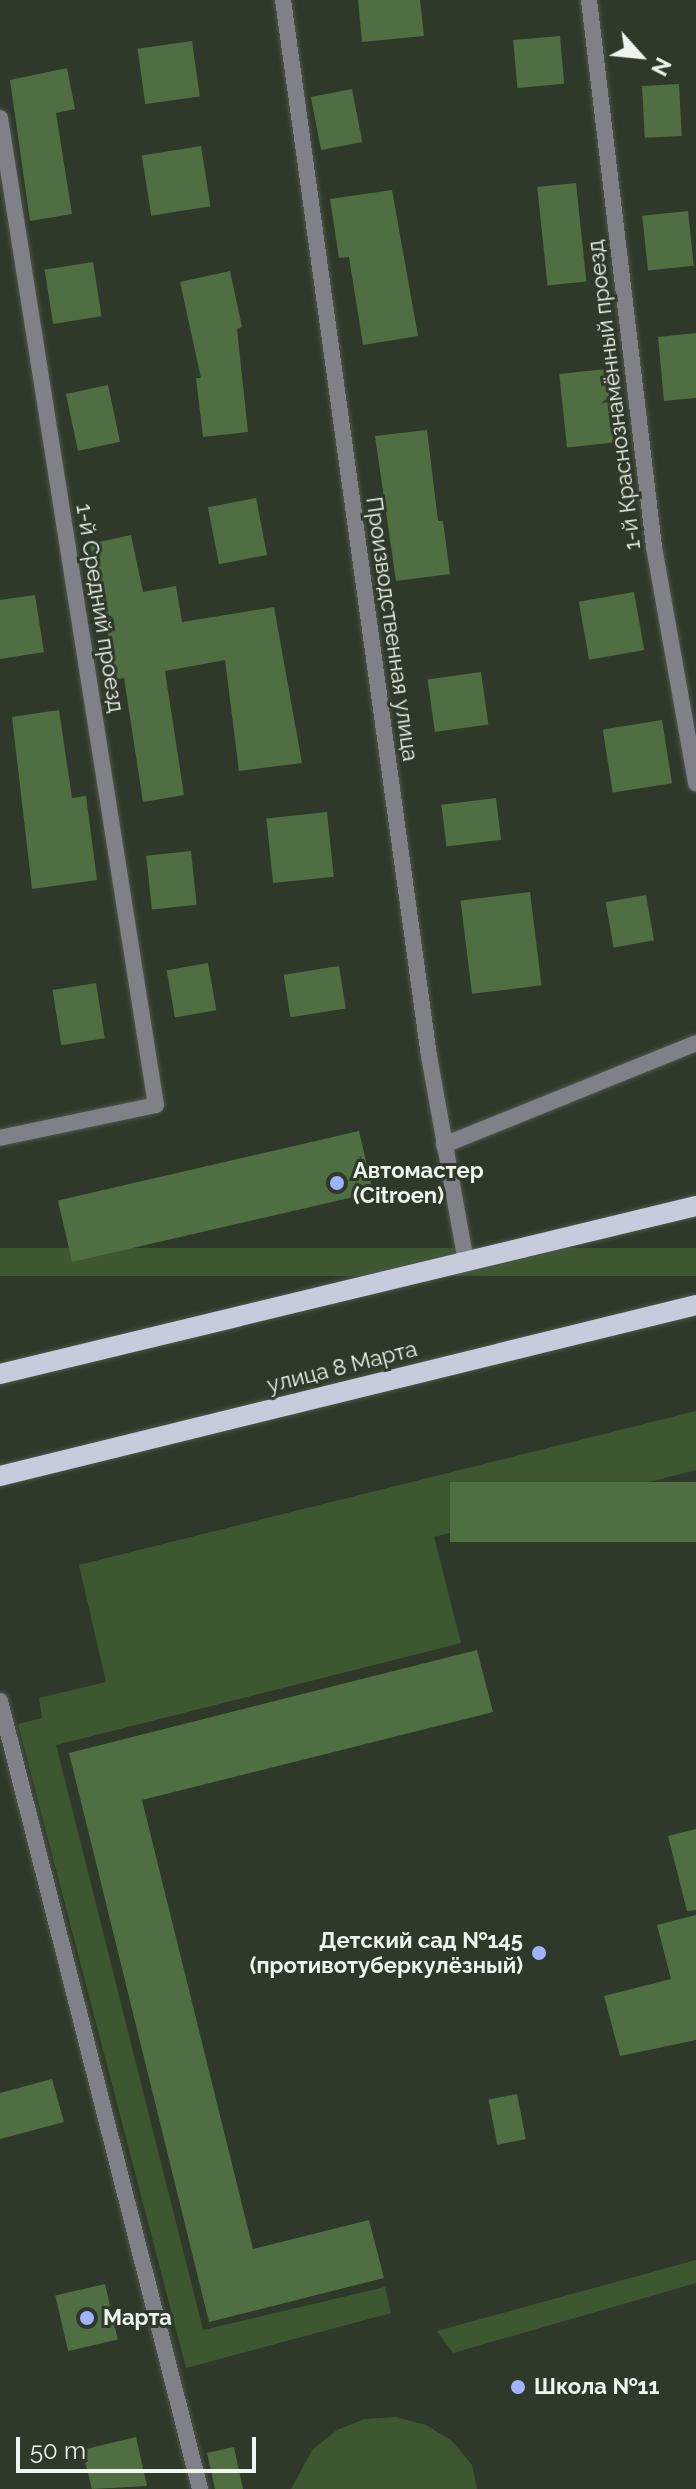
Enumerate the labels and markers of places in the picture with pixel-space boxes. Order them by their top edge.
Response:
place label: Автомастер (Citroen) [353,1157,484,1208]
marker: Автомастер (Citroen) [328,1174,346,1192]
place label: Детский сад №145 (противотуберкулёзный) [250,1927,523,1978]
marker: Детский сад №145 (противотуберкулёзный) [530,1944,548,1962]
place label: Марта [103,2305,172,2331]
marker: Марта [78,2309,96,2327]
place label: Школа №11 [534,2374,659,2400]
marker: Школа №11 [509,2378,527,2396]

